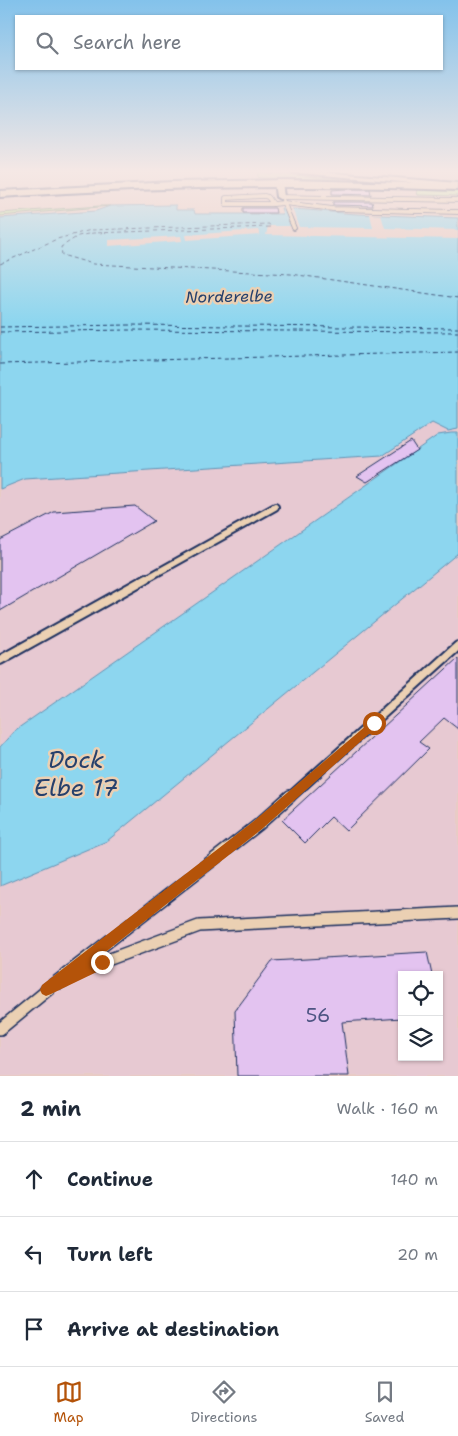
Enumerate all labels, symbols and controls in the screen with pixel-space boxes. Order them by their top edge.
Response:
search box [15,15,443,70]
icon: search [33,29,61,57]
text: Search here [73,30,182,55]
water label: Norderelbe [185,285,273,308]
route start [363,712,386,735]
water label: Dock Elbe 17 [34,744,118,804]
route end [91,951,114,974]
map controls [398,971,443,1061]
button: locate [398,971,443,1016]
house number: 56 [306,1003,330,1028]
button: layers [398,1016,443,1061]
text: 2 min [20,1095,81,1123]
text: Walk · 160 m [337,1098,438,1119]
icon: ahead [20,1165,48,1193]
text: Continue [67,1167,153,1192]
text: 140 m [391,1169,438,1190]
icon: left [20,1240,48,1268]
text: Turn left [67,1242,153,1267]
text: 20 m [397,1244,438,1265]
icon: arrive [20,1315,48,1343]
text: Arrive at destination [67,1317,279,1342]
tab: Map [54,1378,84,1426]
tab: Directions [191,1378,257,1426]
tab: Saved [365,1378,404,1426]

